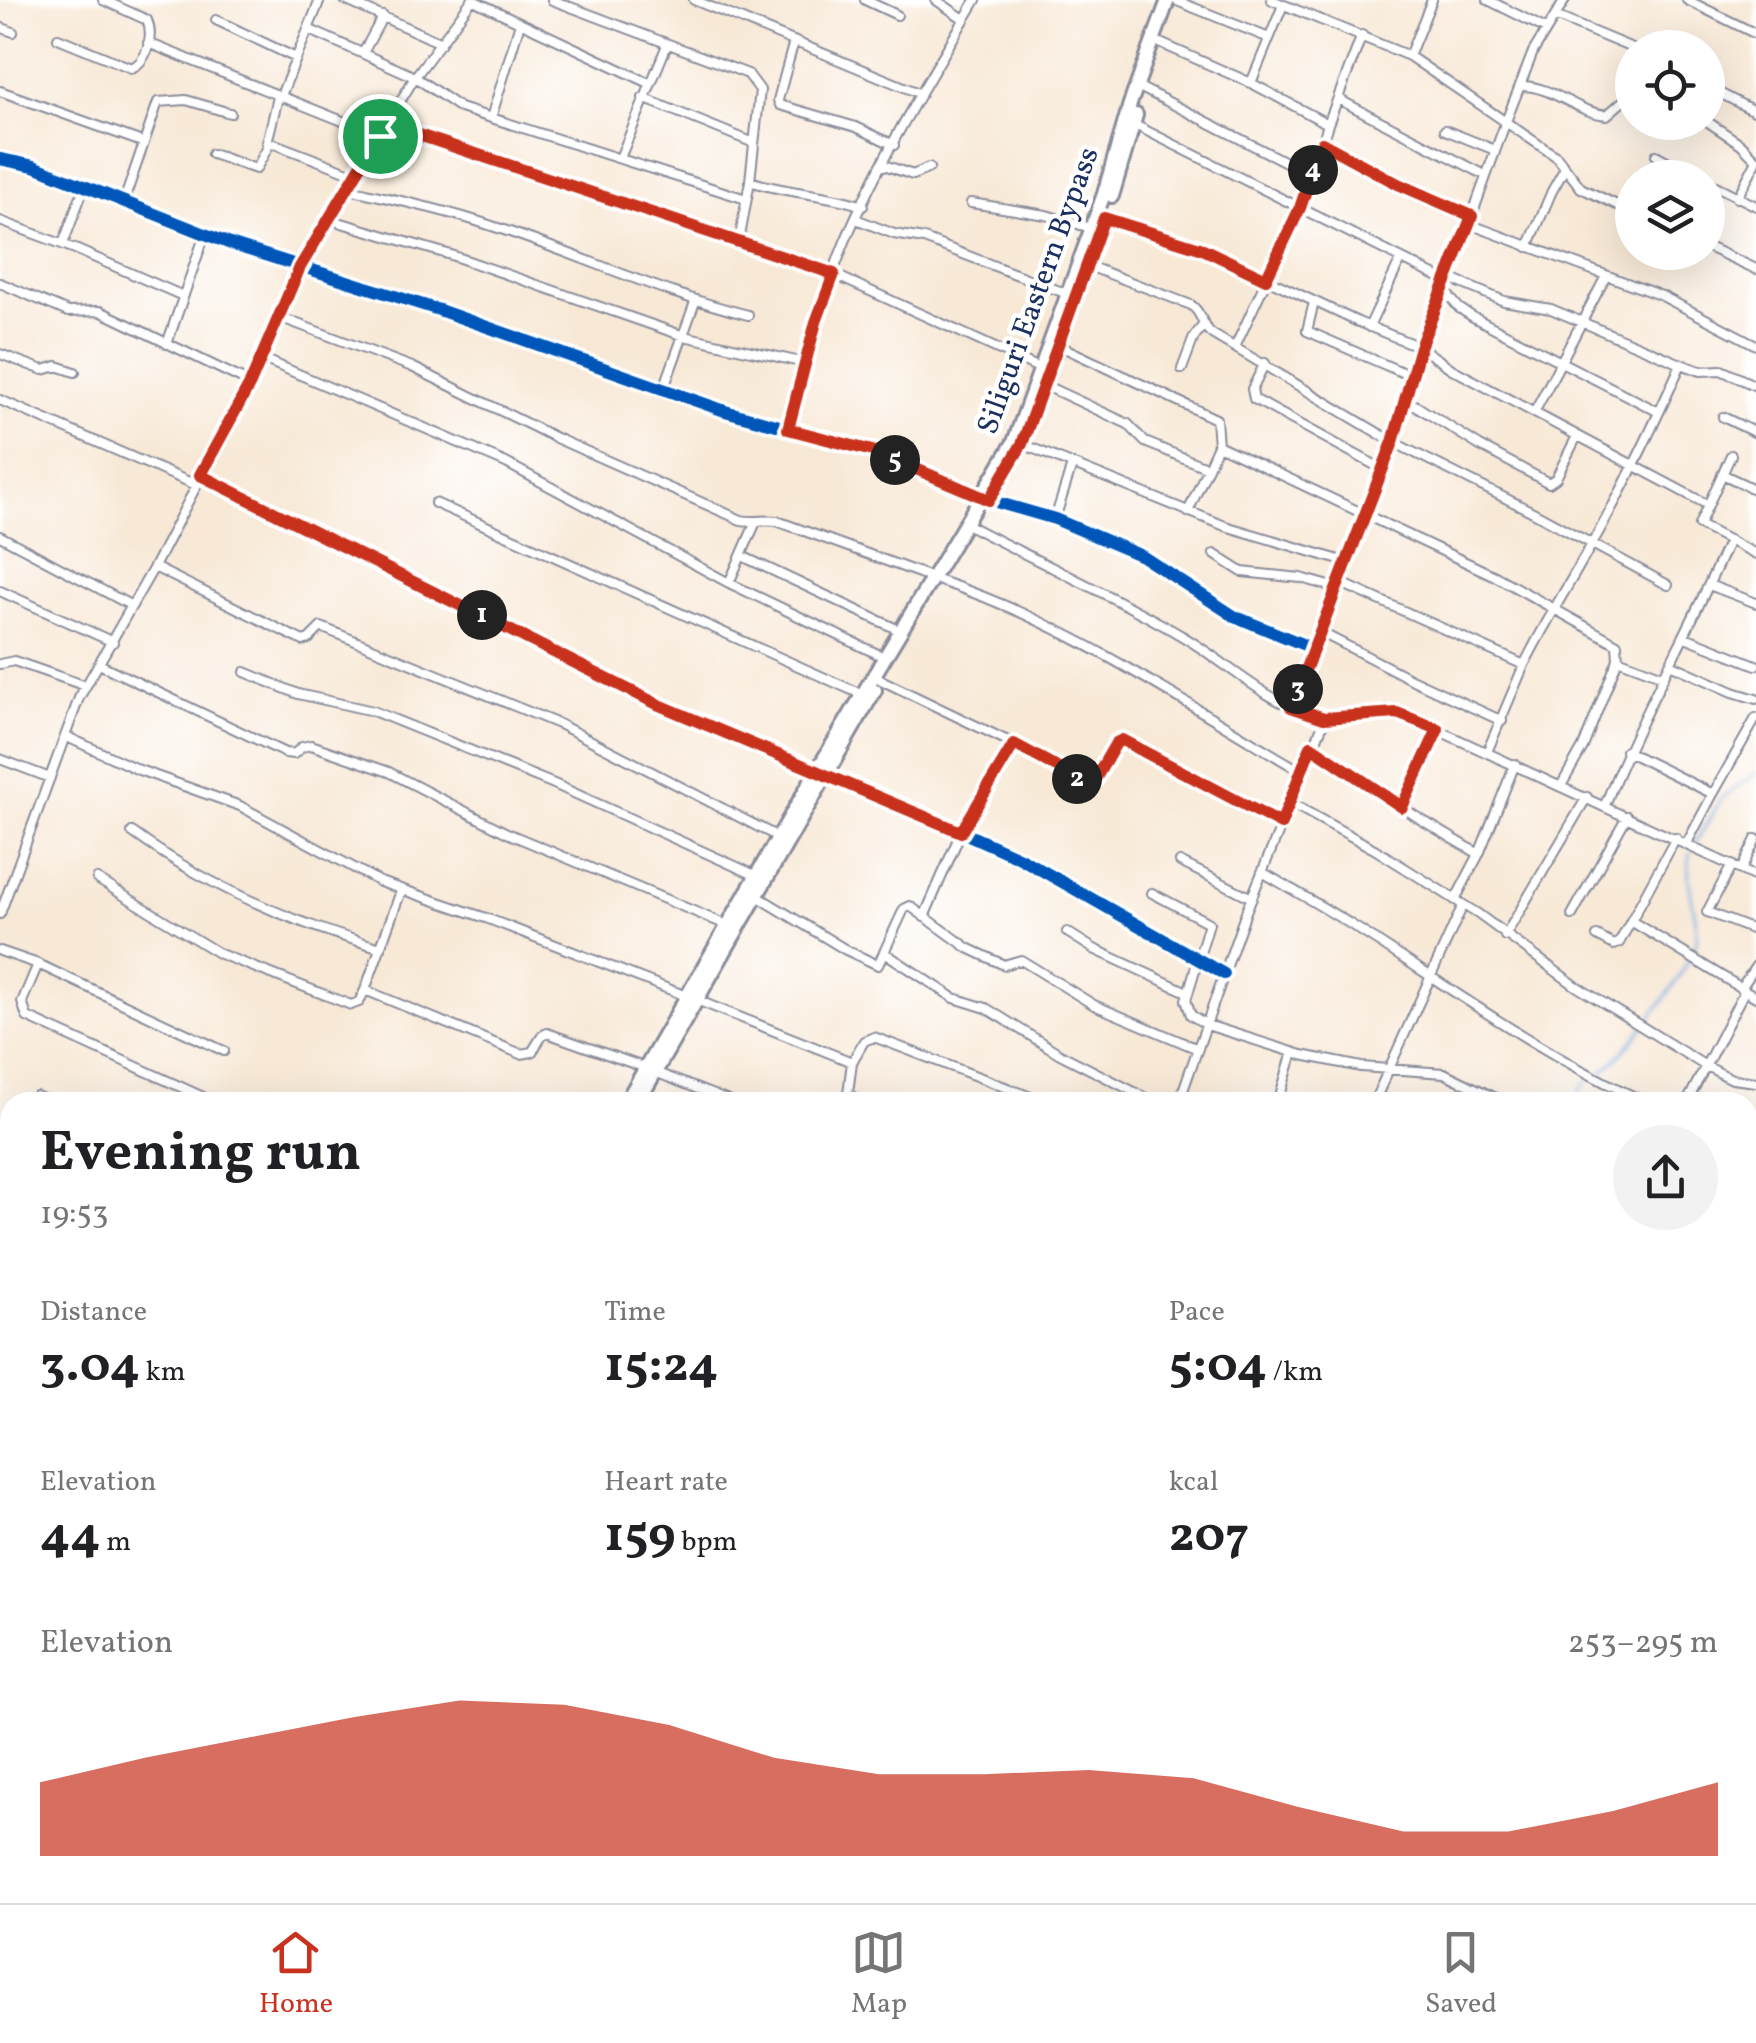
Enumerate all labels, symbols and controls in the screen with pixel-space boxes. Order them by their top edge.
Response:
map controls [1615,30,1725,270]
button: locate [1615,30,1725,140]
pin [338,94,423,179]
icon: arrive [353,109,408,164]
street label: Siliguri Eastern Bypass [967,141,1111,441]
pin: 4 [1288,145,1338,195]
text: 4 [1305,150,1321,189]
button: layers [1615,160,1725,270]
pin: 5 [870,435,920,485]
text: 5 [888,440,902,479]
pin: 1 [457,590,507,640]
text: 1 [476,595,488,634]
pin: 3 [1273,664,1323,714]
text: 3 [1291,669,1305,708]
pin: 2 [1052,754,1102,804]
text: 2 [1070,759,1084,798]
text: Evening run [40,1117,361,1193]
button: share [1613,1125,1718,1230]
text: 19:53 [40,1193,108,1237]
text: Distance [40,1293,147,1332]
text: Time [604,1293,666,1332]
text: Pace [1169,1293,1225,1332]
text: 3.04 [40,1332,140,1402]
text: 15:24 [604,1332,718,1402]
text: 5:04 [1169,1332,1267,1402]
text: km [140,1353,186,1392]
text: /km [1267,1353,1323,1392]
text: Elevation [40,1463,156,1502]
text: Heart rate [604,1463,728,1502]
text: kcal [1169,1463,1218,1502]
text: 44 [40,1502,101,1572]
text: 159 [604,1502,676,1572]
text: 207 [1169,1502,1249,1572]
text: m [101,1523,131,1562]
text: bpm [676,1523,737,1562]
text: Elevation [40,1622,173,1666]
text: 253–295 m [1568,1622,1718,1666]
tab: Home [259,1925,333,2024]
tab: Map [851,1925,907,2024]
tab: Saved [1425,1925,1497,2024]

